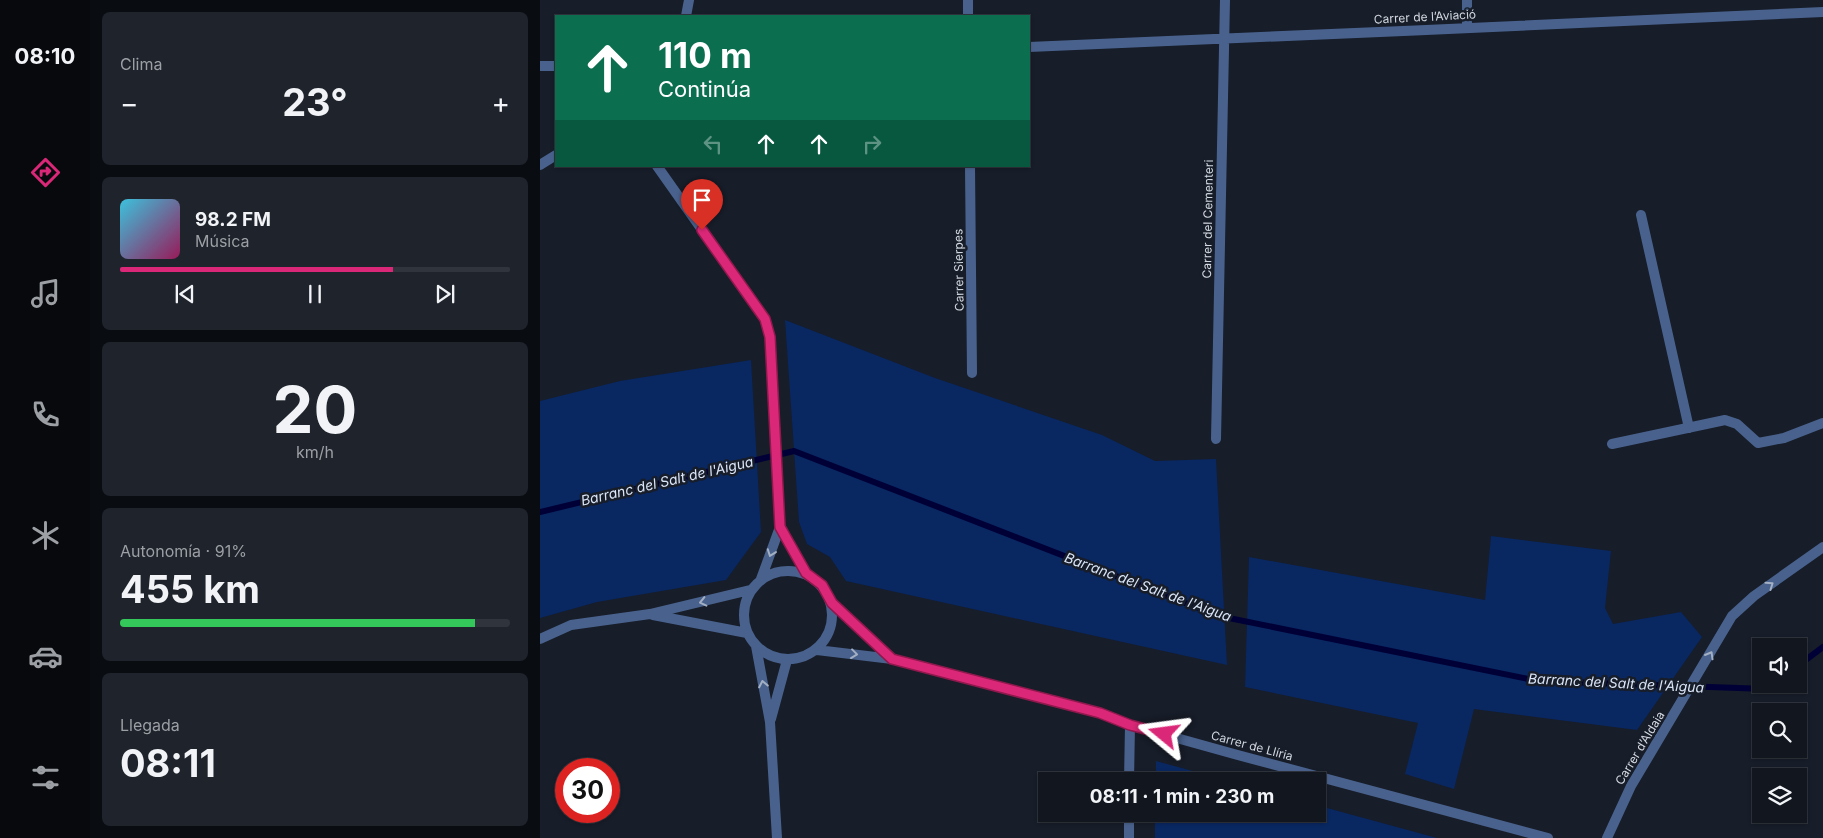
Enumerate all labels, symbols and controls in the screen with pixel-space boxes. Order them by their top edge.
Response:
street label: Carrer de l’Aviació [1373,6,1476,27]
text: 110 m [658,34,752,76]
icon: ahead [575,35,640,100]
text: 08:10 [15,43,75,69]
text: Clima [120,54,162,74]
text: Continúa [658,76,751,102]
text: 23° [282,79,348,125]
text: − [120,86,139,120]
text: + [491,86,510,120]
icon: left [699,130,727,158]
icon: ahead [752,130,780,158]
icon: ahead [805,130,833,158]
icon: right [858,130,886,158]
icon: directions [28,155,63,190]
street label: Carrer del Cementeri [1199,159,1216,279]
pin [681,179,723,230]
icon: arrive [688,186,716,214]
text: 98.2 FM [195,208,271,231]
street label: Carrer Sierpes [950,229,967,311]
text: Música [195,231,250,251]
icon: music [28,276,63,311]
icon: previous [171,280,199,308]
icon: pause [301,280,329,308]
icon: next [431,280,459,308]
text: 20 [273,370,357,449]
icon: phone [28,397,63,432]
text: km/h [296,442,334,462]
water label: Barranc del Salt de l'Aigua [579,452,755,509]
icon: climate [28,518,63,553]
text: Autonomía · 91% [120,541,247,561]
one-way arrow [767,548,777,557]
water label: Barranc del Salt de l'Aigua [1062,548,1234,625]
text: 455 km [120,566,260,612]
one-way arrow [1764,582,1774,591]
one-way arrow [699,596,708,607]
map controls [1752,638,1807,823]
button: sound [1752,638,1807,693]
icon: car [28,639,63,674]
one-way arrow [851,648,859,659]
one-way arrow [1703,651,1713,660]
water label: Barranc del Salt de l'Aigua [1527,669,1705,696]
one-way arrow [758,680,768,688]
button: search [1752,703,1807,758]
position arrow [1137,707,1189,759]
street label: Carrer d’Aldaia [1612,708,1667,787]
text: Llegada [120,715,180,735]
street label: Carrer de Llíria [1210,727,1295,764]
text: 08:11 [120,740,216,786]
speed limit sign: 30 [555,758,620,823]
icon: filters [28,760,63,795]
button: layers [1752,768,1807,823]
text: 08:11 · 1 min · 230 m [1090,785,1274,808]

